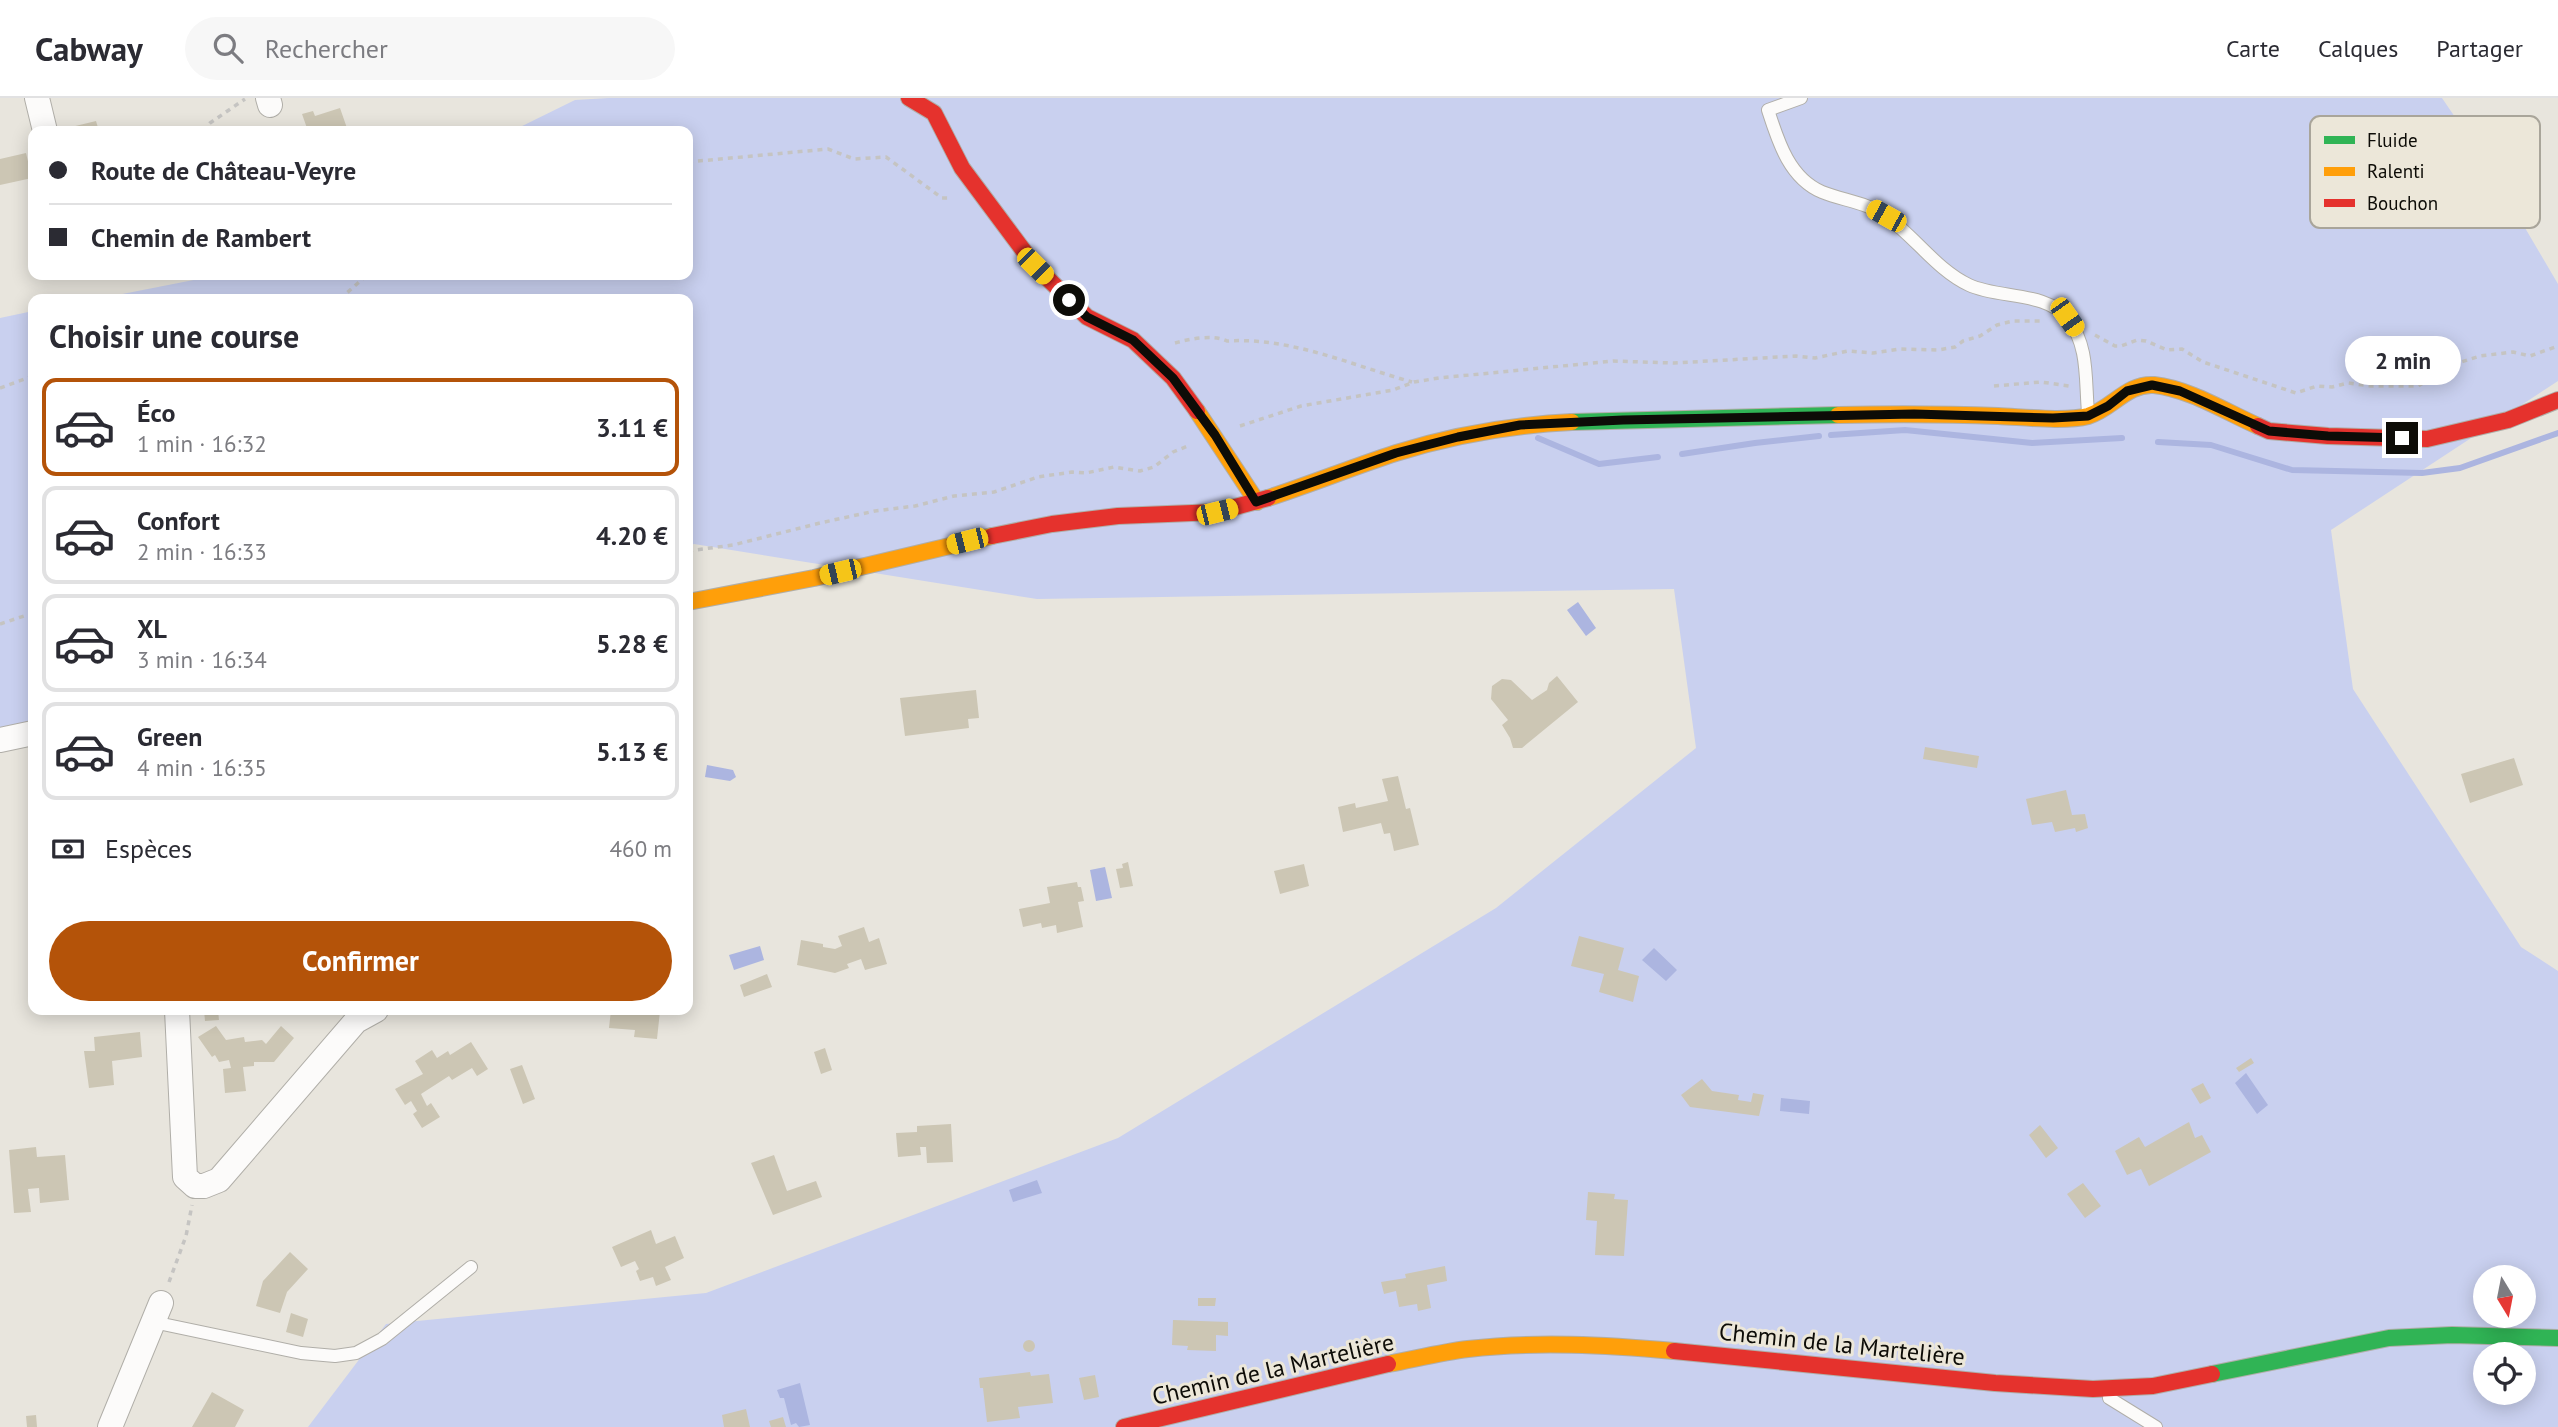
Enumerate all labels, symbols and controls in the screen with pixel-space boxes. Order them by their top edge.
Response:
search box [185,17,675,80]
text: Cabway [35,27,143,70]
icon: search [209,29,247,67]
text: Rechercher [265,32,388,65]
text: Carte [2226,33,2280,64]
text: Calques [2318,33,2398,64]
text: Partager [2436,33,2523,64]
legend [2310,116,2540,228]
text: Fluide [2367,128,2418,152]
text: Route de Château-Veyre [91,154,356,187]
text: Ralenti [2367,159,2425,183]
text: Bouchon [2367,191,2438,215]
car [1863,197,1910,235]
text: Chemin de Rambert [91,221,311,254]
car [1013,244,1058,288]
route start [1053,284,1085,316]
car [2047,294,2088,340]
text: Choisir une course [49,315,299,357]
callout: 2 min [2344,336,2460,386]
text: 2 min [2375,346,2431,375]
icon: car [53,396,116,459]
text: Éco [137,396,175,429]
text: 3.11 € [596,411,668,444]
route end [2386,422,2418,454]
text: 1 min · 16:32 [137,429,267,458]
car [1195,497,1240,527]
icon: car [53,504,116,567]
text: Confort [137,504,220,537]
text: 4.20 € [596,519,668,552]
car [945,526,990,556]
text: 2 min · 16:33 [137,537,267,566]
car [818,557,863,587]
icon: car [53,612,116,675]
text: XL [137,612,167,645]
text: 5.28 € [596,627,668,660]
text: 3 min · 16:34 [137,645,267,674]
icon: car [53,720,116,783]
text: Green [137,720,202,753]
text: 5.13 € [596,735,668,768]
text: 4 min · 16:35 [137,753,267,782]
icon: cash [49,830,87,868]
text: Espèces [105,832,192,865]
text: 460 m [610,834,672,863]
button: Confirmer [49,921,672,1001]
north arrow [2473,1265,2536,1328]
map controls [2473,1265,2536,1405]
street label: Chemin de la Martelière [1717,1316,1967,1372]
street label: Chemin de la Martelière [1149,1326,1397,1412]
button: locate [2473,1342,2536,1405]

